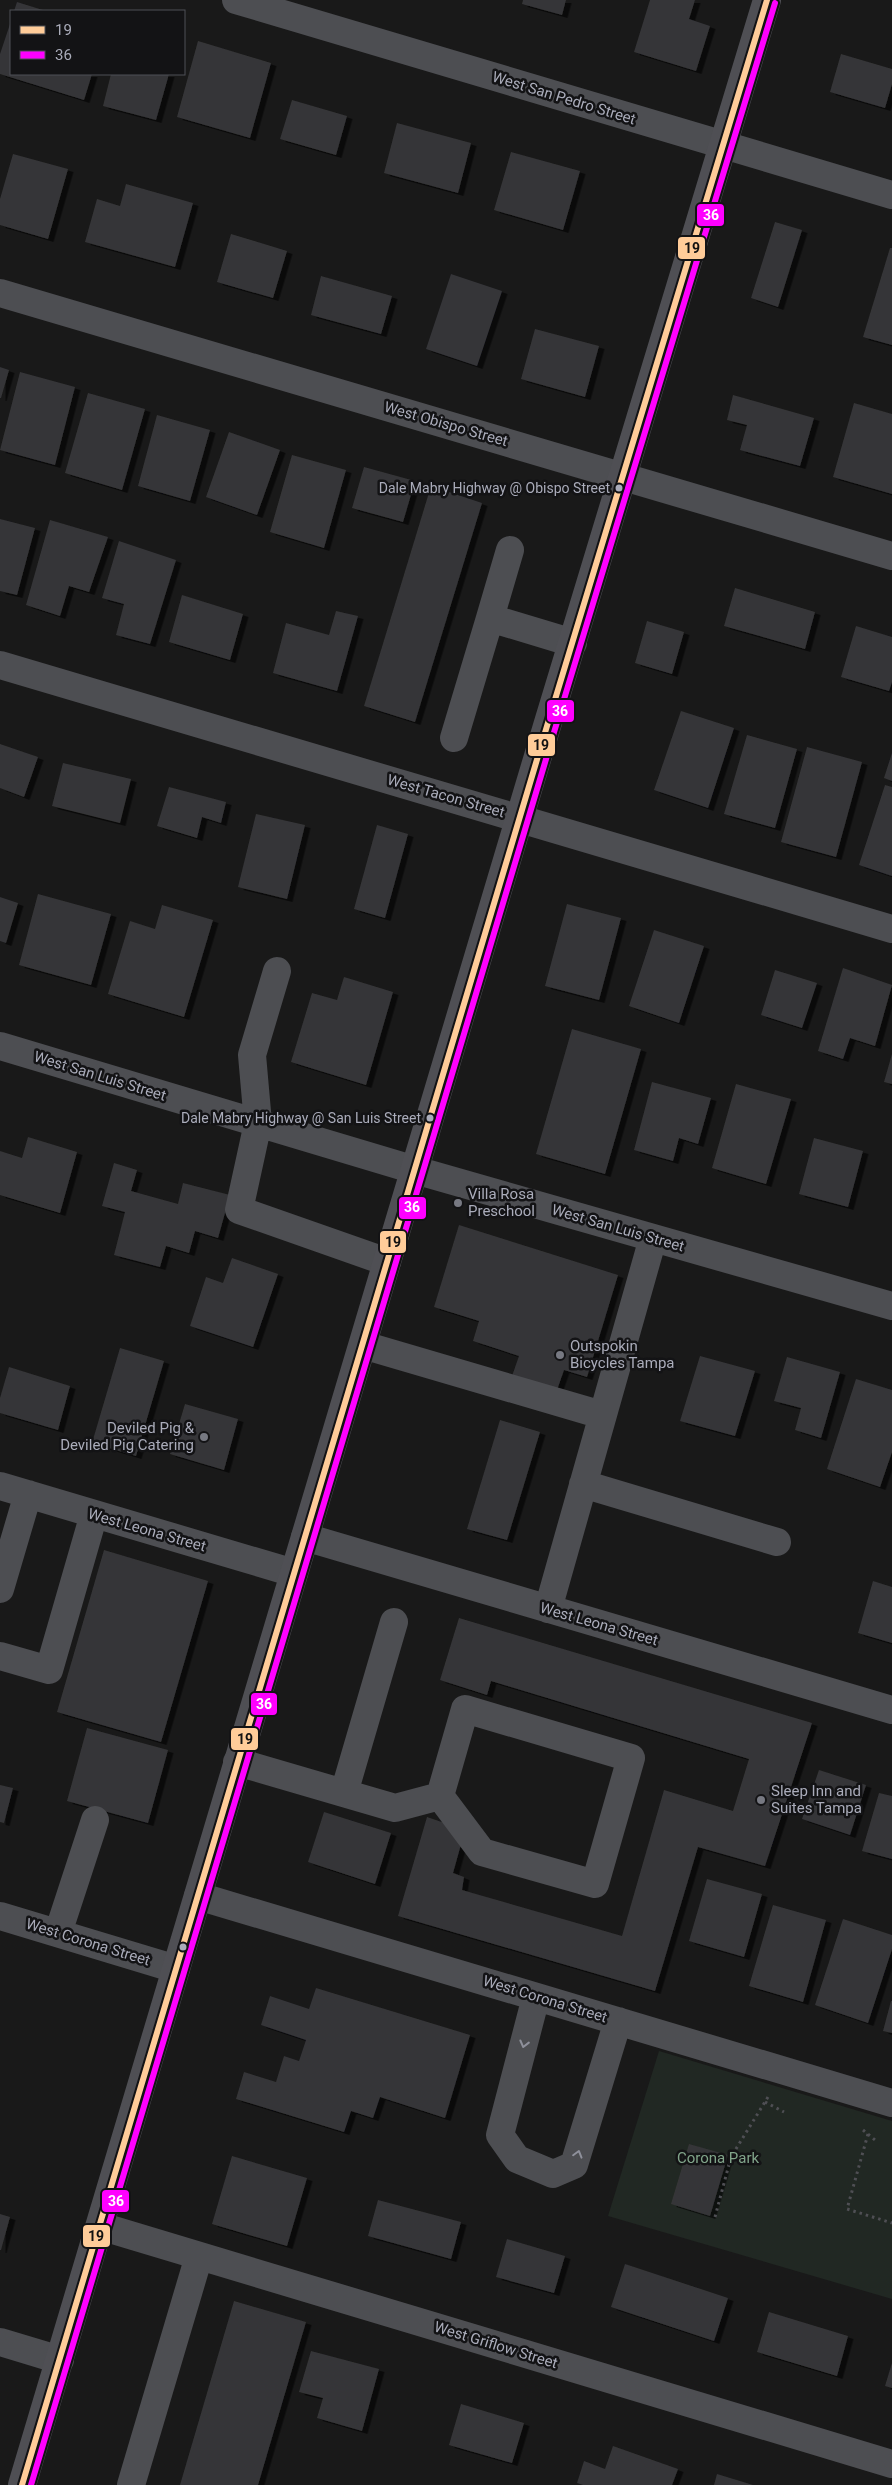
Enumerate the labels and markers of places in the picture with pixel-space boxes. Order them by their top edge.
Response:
place label: Dale Mabry Highway @ Obispo Street [379,480,610,496]
marker: Dale Mabry Highway @ Obispo Street [614,483,624,493]
place label: Dale Mabry Highway @ San Luis Street [181,1110,421,1126]
marker: Dale Mabry Highway @ San Luis Street [425,1113,435,1123]
place label: Villa Rosa Preschool [468,1185,535,1220]
marker: Villa Rosa Preschool [452,1197,464,1209]
place label: Outspokin Bicycles Tampa [570,1337,675,1372]
marker: Outspokin Bicycles Tampa [554,1349,566,1361]
place label: Deviled Pig & Deviled Pig Catering [60,1419,195,1454]
marker: Deviled Pig & Deviled Pig Catering [198,1431,210,1443]
place label: Sleep Inn and Suites Tampa [771,1782,862,1817]
marker: Sleep Inn and Suites Tampa [755,1794,767,1806]
unlabelled marker [178,1942,188,1952]

